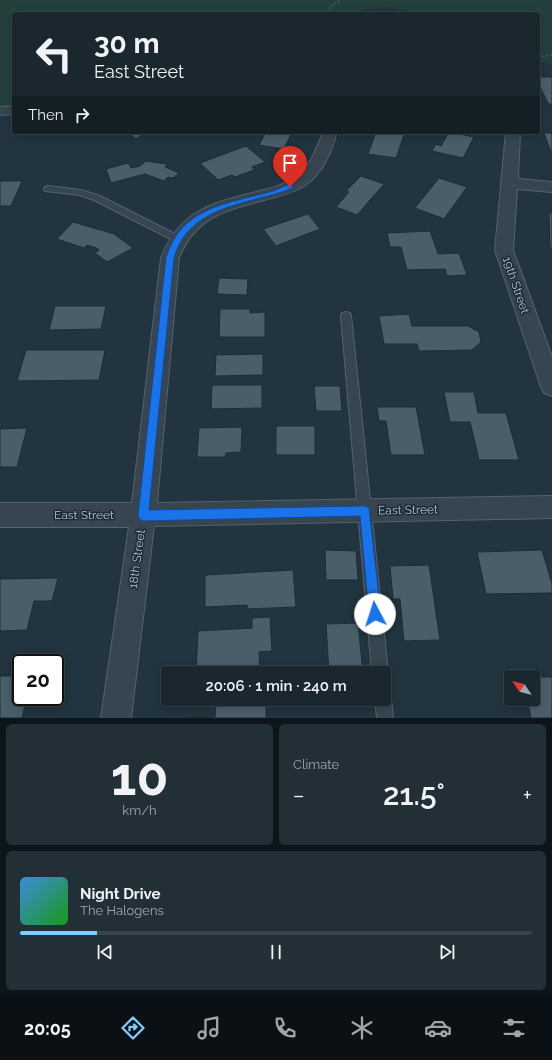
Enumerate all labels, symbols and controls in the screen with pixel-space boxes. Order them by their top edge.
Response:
text: 30 m [94,27,160,60]
icon: left [28,28,80,80]
text: East Street [94,61,184,82]
icon: right [71,104,93,126]
text: Then [28,106,63,124]
pin [273,146,307,187]
icon: arrive [279,152,301,174]
street label: 19th Street [500,255,532,315]
street label: East Street [378,502,438,518]
street label: East Street [54,508,114,522]
street label: 18th Street [126,529,148,589]
position arrow [354,593,396,635]
speed limit sign: 20 [12,654,64,706]
north arrow [504,670,540,706]
map controls [504,670,540,706]
text: 20:06 · 1 min · 240 m [205,677,347,695]
text: 10 [111,746,168,807]
text: Climate [293,757,339,772]
text: 21.5° [383,777,445,812]
text: − [293,782,305,808]
text: + [523,782,532,808]
text: km/h [122,803,157,818]
text: Night Drive [80,885,160,903]
text: The Halogens [80,903,164,918]
icon: previous [94,941,116,963]
icon: pause [265,941,287,963]
icon: next [436,941,458,963]
icon: directions [119,1014,147,1042]
icon: music [195,1014,223,1042]
icon: phone [271,1014,299,1042]
icon: climate [348,1014,376,1042]
icon: car [424,1014,452,1042]
icon: filters [500,1014,528,1042]
text: 20:05 [24,1018,71,1039]

